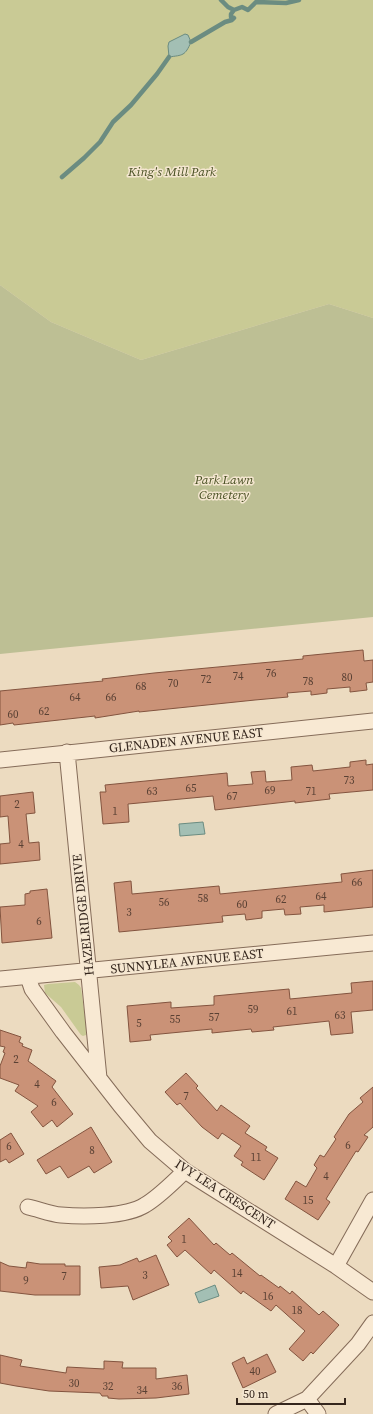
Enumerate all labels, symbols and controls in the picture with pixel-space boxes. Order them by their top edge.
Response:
park label: King's Mill Park [127,163,217,180]
park label: Park Lawn Cemetery [194,471,254,503]
house number: 76 [266,666,277,681]
house number: 74 [233,669,244,684]
house number: 80 [342,670,353,685]
house number: 72 [201,672,212,687]
house number: 78 [303,674,314,689]
house number: 70 [168,676,179,691]
house number: 68 [136,679,147,694]
house number: 64 [70,690,81,705]
house number: 66 [106,690,117,705]
house number: 62 [39,704,50,719]
house number: 60 [8,707,19,722]
street label: GLENADEN AVENUE EAST [108,723,264,757]
house number: 73 [344,773,355,788]
house number: 65 [186,781,197,796]
house number: 69 [265,783,276,798]
house number: 63 [147,784,158,799]
house number: 71 [306,784,317,799]
house number: 67 [227,789,238,804]
house number: 2 [14,797,20,812]
house number: 1 [112,804,118,819]
house number: 4 [18,837,24,852]
street label: HAZELRIDGE DRIVE [68,853,98,977]
house number: 66 [352,875,363,890]
house number: 64 [316,889,327,904]
house number: 58 [198,891,209,906]
house number: 62 [276,892,287,907]
house number: 56 [159,895,170,910]
house number: 60 [237,897,248,912]
house number: 3 [126,905,132,920]
house number: 6 [36,914,42,929]
street label: SUNNYLEA AVENUE EAST [110,944,265,977]
house number: 59 [248,1002,259,1017]
house number: 61 [287,1004,298,1019]
house number: 63 [335,1008,346,1023]
house number: 57 [209,1010,220,1025]
house number: 55 [170,1012,181,1027]
house number: 5 [136,1016,142,1031]
house number: 2 [13,1052,19,1067]
house number: 4 [34,1077,40,1092]
house number: 7 [183,1089,189,1104]
house number: 6 [51,1095,57,1110]
house number: 6 [345,1138,351,1153]
house number: 6 [6,1139,12,1154]
house number: 8 [89,1143,95,1158]
house number: 11 [251,1150,262,1165]
street label: IVY LEA CRESCENT [172,1155,278,1233]
house number: 4 [323,1169,329,1184]
house number: 15 [303,1193,314,1208]
house number: 1 [181,1232,187,1247]
house number: 14 [232,1266,243,1281]
house number: 3 [142,1268,148,1283]
house number: 7 [61,1269,67,1284]
house number: 9 [23,1273,29,1288]
house number: 16 [263,1289,274,1304]
house number: 18 [292,1303,303,1318]
house number: 40 [250,1364,261,1379]
house number: 30 [69,1376,80,1391]
house number: 32 [103,1379,114,1394]
house number: 36 [172,1379,183,1394]
scale bar [237,1380,345,1406]
house number: 34 [137,1383,148,1398]
text: 50 m [243,1386,269,1402]

